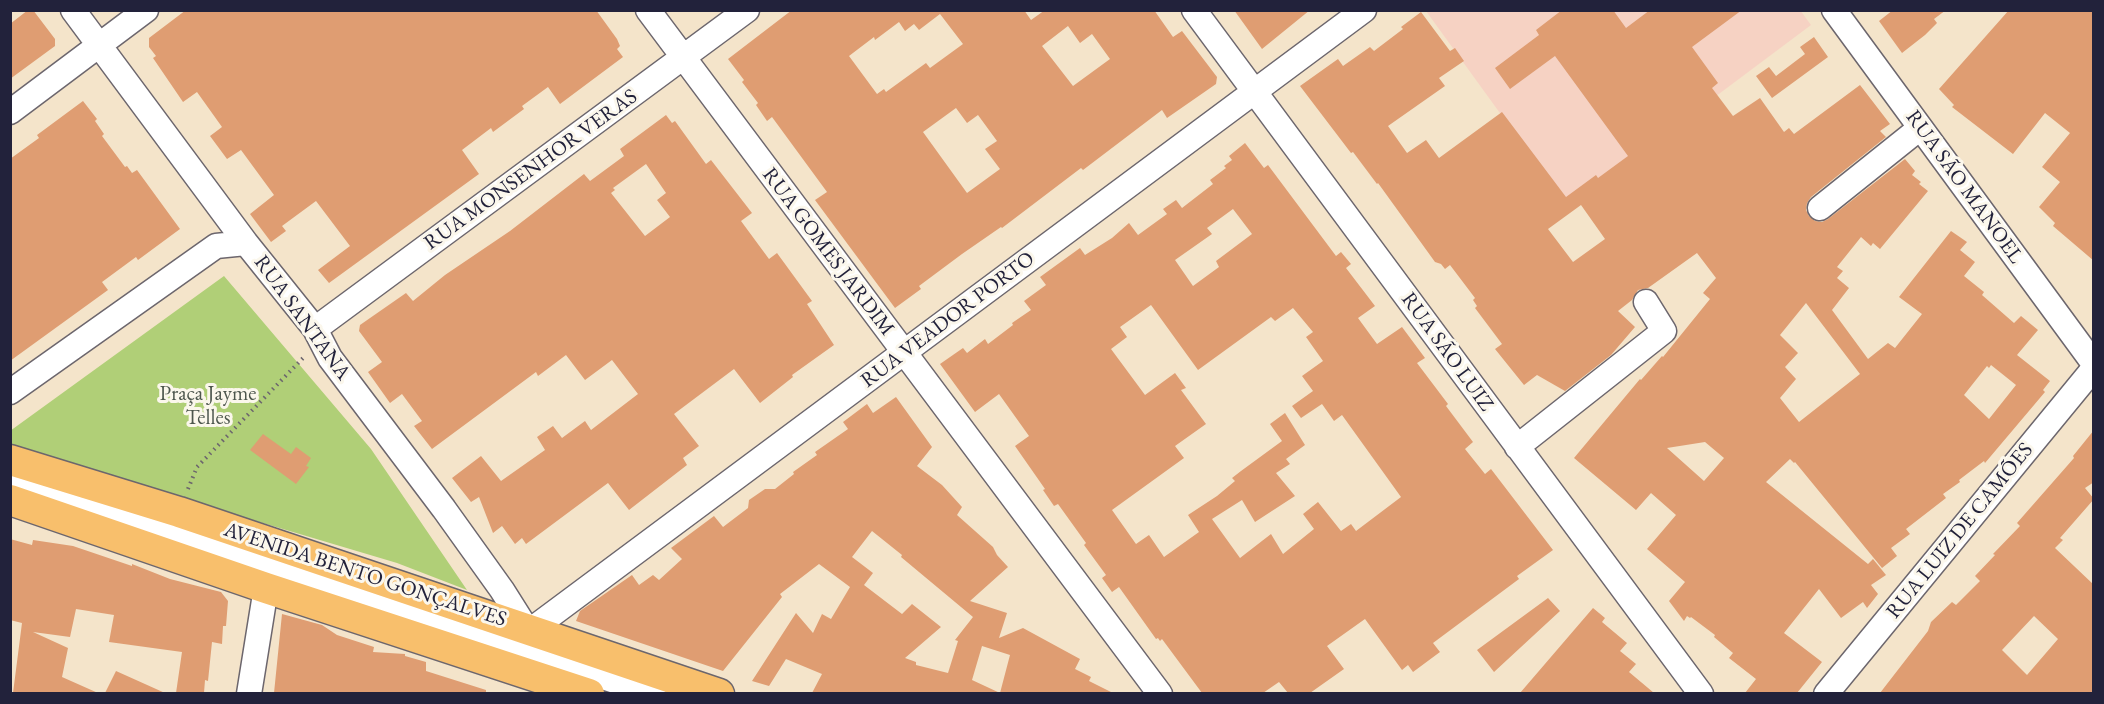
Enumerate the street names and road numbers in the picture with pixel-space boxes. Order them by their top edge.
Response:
street label: RUA MONSENHOR VERAS [420,84,642,256]
street label: RUA SÃO MANOEL [1900,105,2028,269]
street label: RUA GOMES JARDIM [757,163,899,341]
street label: RUA VEADOR PORTO [856,246,1040,394]
street label: RUA SANTANA [248,251,356,385]
street label: RUA SÃO LUIZ [1395,288,1499,416]
street label: RUA LUIZ DE CAMÕES [1881,438,2039,624]
street label: AVENIDA BENTO GONÇALVES [221,517,509,633]

